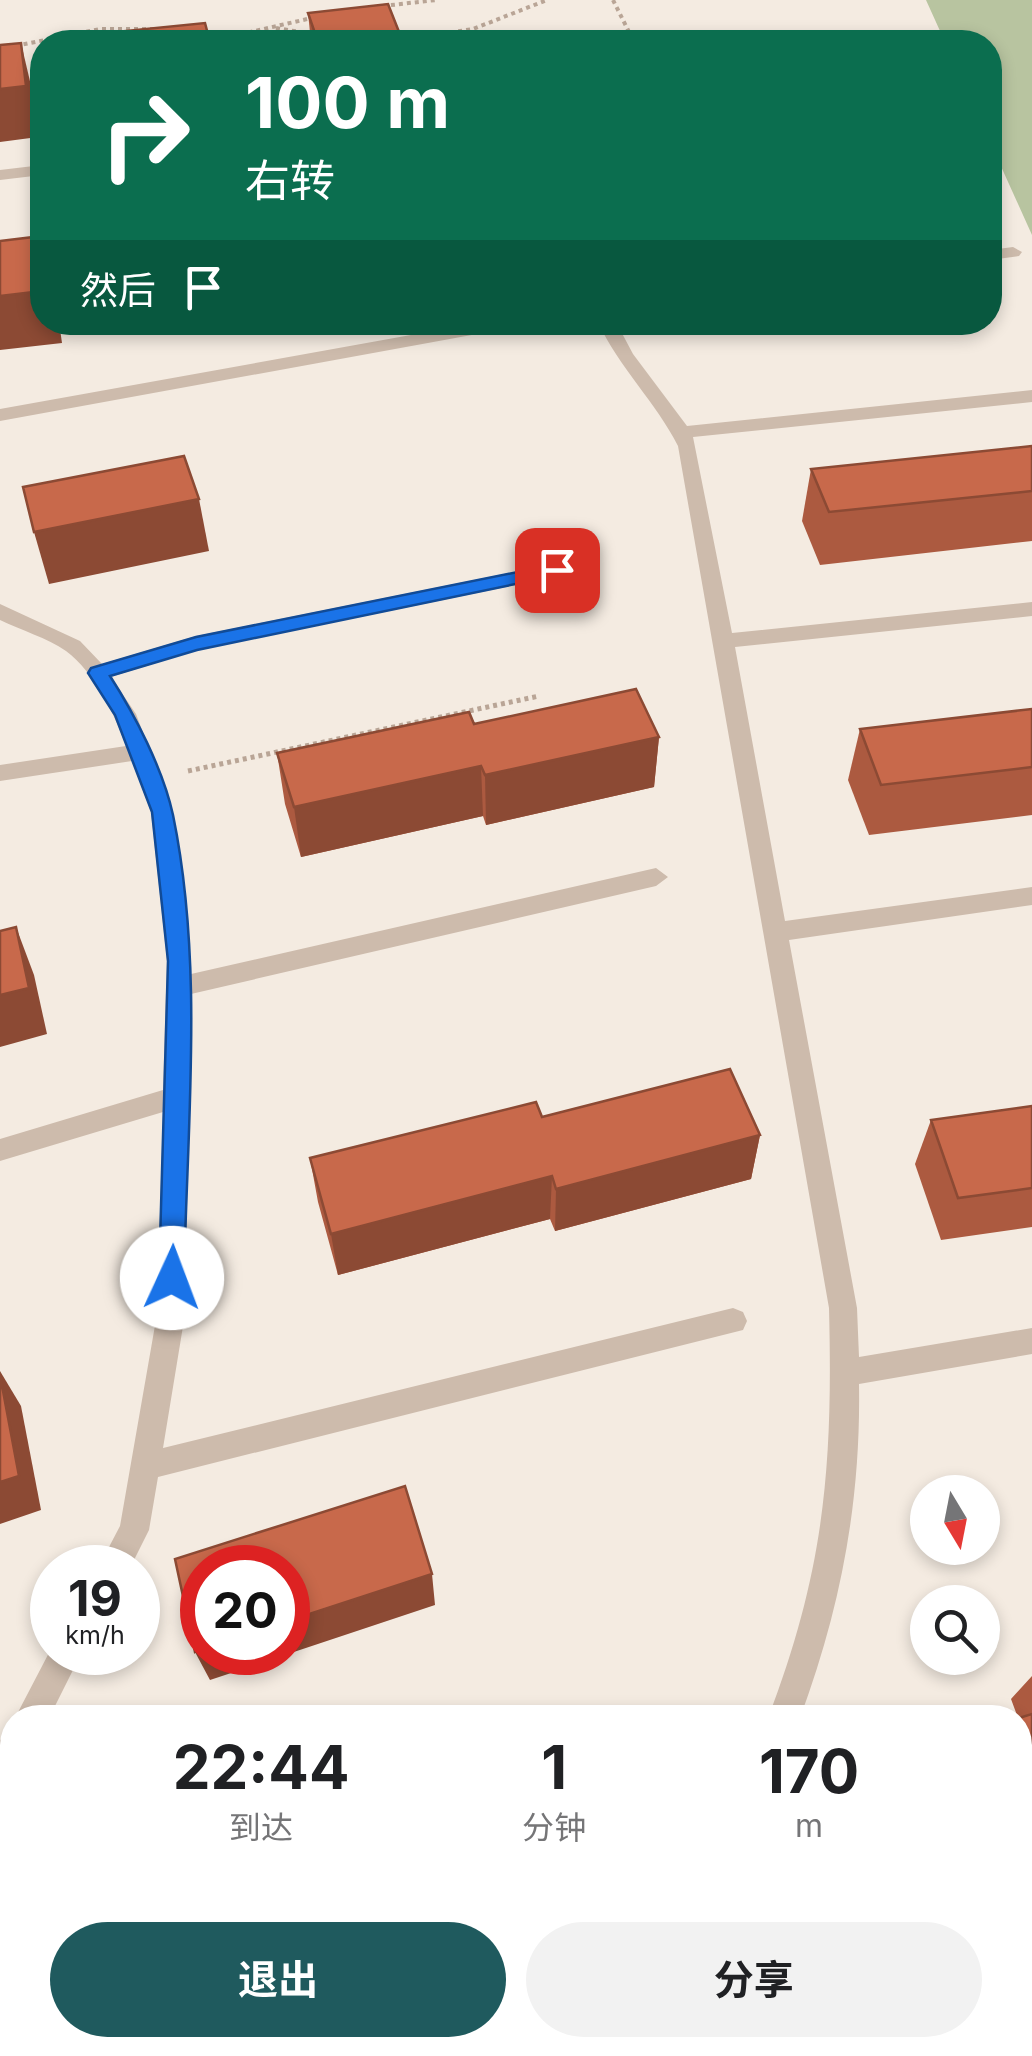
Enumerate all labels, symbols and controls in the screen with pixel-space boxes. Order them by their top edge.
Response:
text: 100 m [245,60,450,145]
icon: right [80,70,210,200]
text: 右转 [245,153,335,208]
icon: arrive [176,260,231,315]
text: 然后 [80,267,156,313]
pin [515,528,600,613]
icon: arrive [530,543,585,598]
position arrow [120,1226,224,1330]
north arrow [910,1475,1000,1565]
map controls [910,1475,1000,1675]
speed limit sign: 20 [180,1545,310,1675]
text: 19 [68,1568,122,1628]
button: search [910,1585,1000,1675]
text: km/h [65,1620,125,1650]
text: 22:44 [173,1731,350,1803]
text: 1 [541,1731,567,1803]
text: 170 [759,1735,859,1807]
text: m [795,1806,823,1845]
text: 到达 [229,1808,293,1847]
text: 分钟 [522,1808,586,1847]
button: 退出 [50,1922,506,2037]
button: 分享 [526,1922,982,2037]

